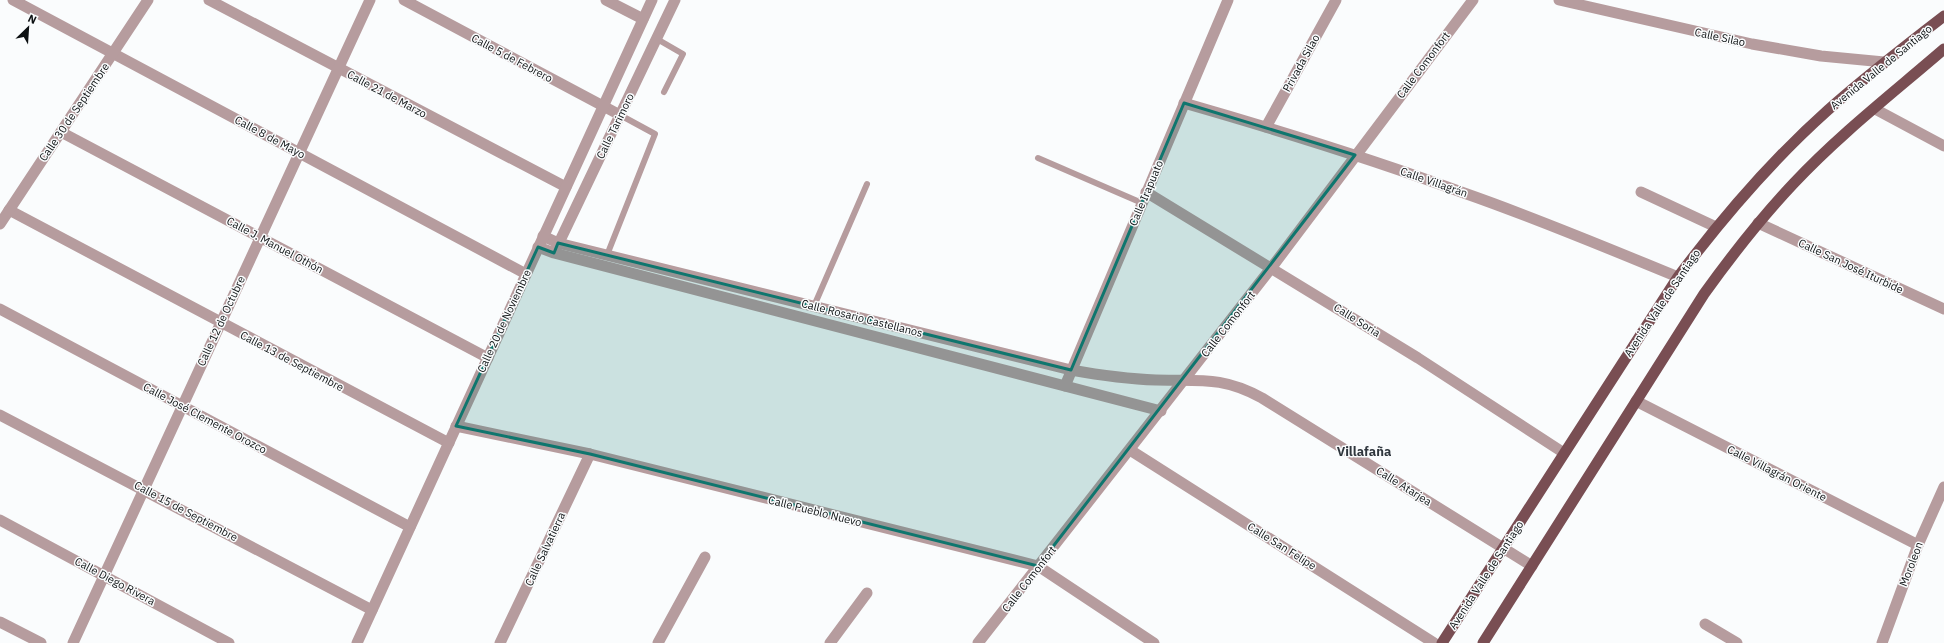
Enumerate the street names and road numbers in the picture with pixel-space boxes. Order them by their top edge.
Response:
street label: Avenida Valle de Santiago [1827,22,1935,112]
street label: Calle Silao [1693,25,1747,49]
street label: Calle Comonfort [1393,29,1453,101]
street label: Calle 5 de Febrero [469,31,555,85]
street label: Privada Silao [1279,32,1323,94]
street label: Calle 30 de Septiembre [36,60,112,164]
street label: Calle 21 de Marzo [345,67,429,121]
street label: Calle Tarimoro [593,91,637,161]
street label: Calle 8 de Mayo [232,113,308,161]
street label: Calle Irapuato [1126,158,1166,228]
street label: Calle Villagrán [1398,164,1470,200]
street label: Calle J. Manuel Othón [224,214,326,276]
street label: Calle San José Iturbide [1796,236,1906,296]
street label: Avenida Valle de Santiago [1621,247,1703,359]
street label: Calle 20 de Noviembre [474,267,534,375]
street label: Calle 12 de Octubre [194,274,248,368]
street label: Calle Comonfort [1198,288,1258,360]
street label: Calle Rosario Castellanos [800,296,924,340]
street label: Calle Soria [1331,300,1383,340]
street label: Calle 13 de Septiembre [238,328,346,394]
street label: Calle José Clemente Orozco [141,379,269,457]
street label: Calle Villagrán Oriente [1725,442,1829,504]
street label: Calle Atarjea [1374,463,1434,509]
street label: Calle 15 de Septiembre [132,478,240,544]
street label: Calle Pueblo Nuevo [767,493,863,529]
street label: Calle Salvatierra [522,510,568,588]
street label: Avenida Valle de Santiago [1446,518,1526,632]
street label: Calle San Felipe [1245,519,1319,573]
street label: Moroleon [1896,540,1926,588]
street label: Calle Comonfort [999,543,1059,615]
street label: Calle Diego Rivera [72,554,158,608]

